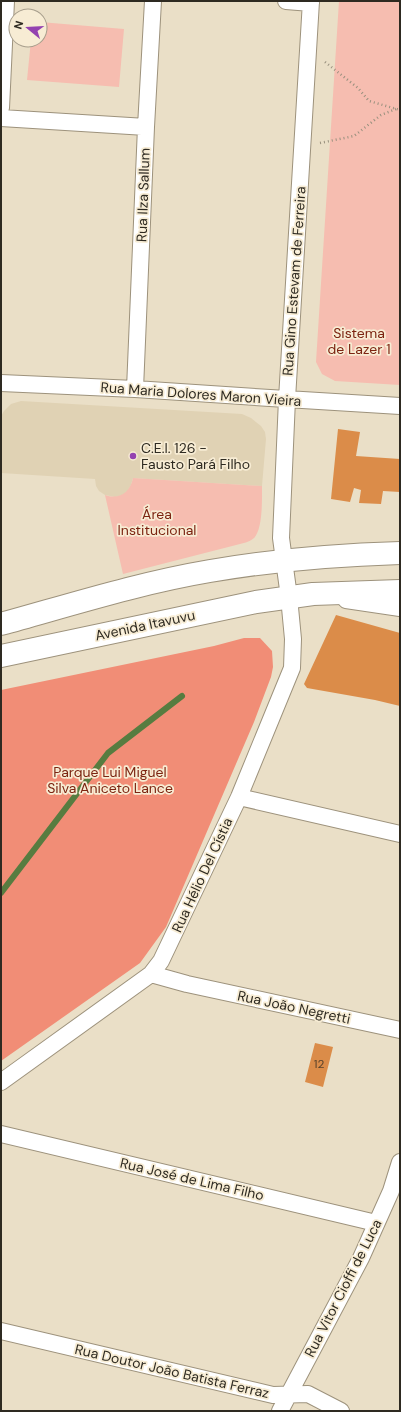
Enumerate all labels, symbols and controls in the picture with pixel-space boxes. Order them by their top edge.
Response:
north arrow [8,8,48,48]
text: N [11,19,26,31]
street label: Rua Ilza Sallum [132,148,154,242]
street label: Rua Gino Estevam de Ferreira [278,186,310,376]
park label: Sistema de Lazer 1 [327,324,391,358]
street label: Rua Maria Dolores Maron Vieira [100,378,302,410]
place label: C.E.I. 126 - Fausto Pará Filho [141,439,250,473]
marker: C.E.I. 126 - Fausto Pará Filho [128,451,138,461]
park label: Área Institucional [118,505,196,539]
street label: Avenida Itavuvu [93,606,197,644]
park label: Parque Lui Miguel Silva Aniceto Lance [47,763,173,797]
street label: Rua Hélio Del Cístia [168,815,236,935]
street label: Rua João Negretti [236,986,352,1028]
house number: 12 [314,1056,324,1072]
street label: Rua José de Lima Filho [118,1154,266,1204]
street label: Rua Vitor Cioffi de Luca [300,1216,386,1360]
street label: Rua Doutor João Batista Ferraz [73,1340,271,1402]

